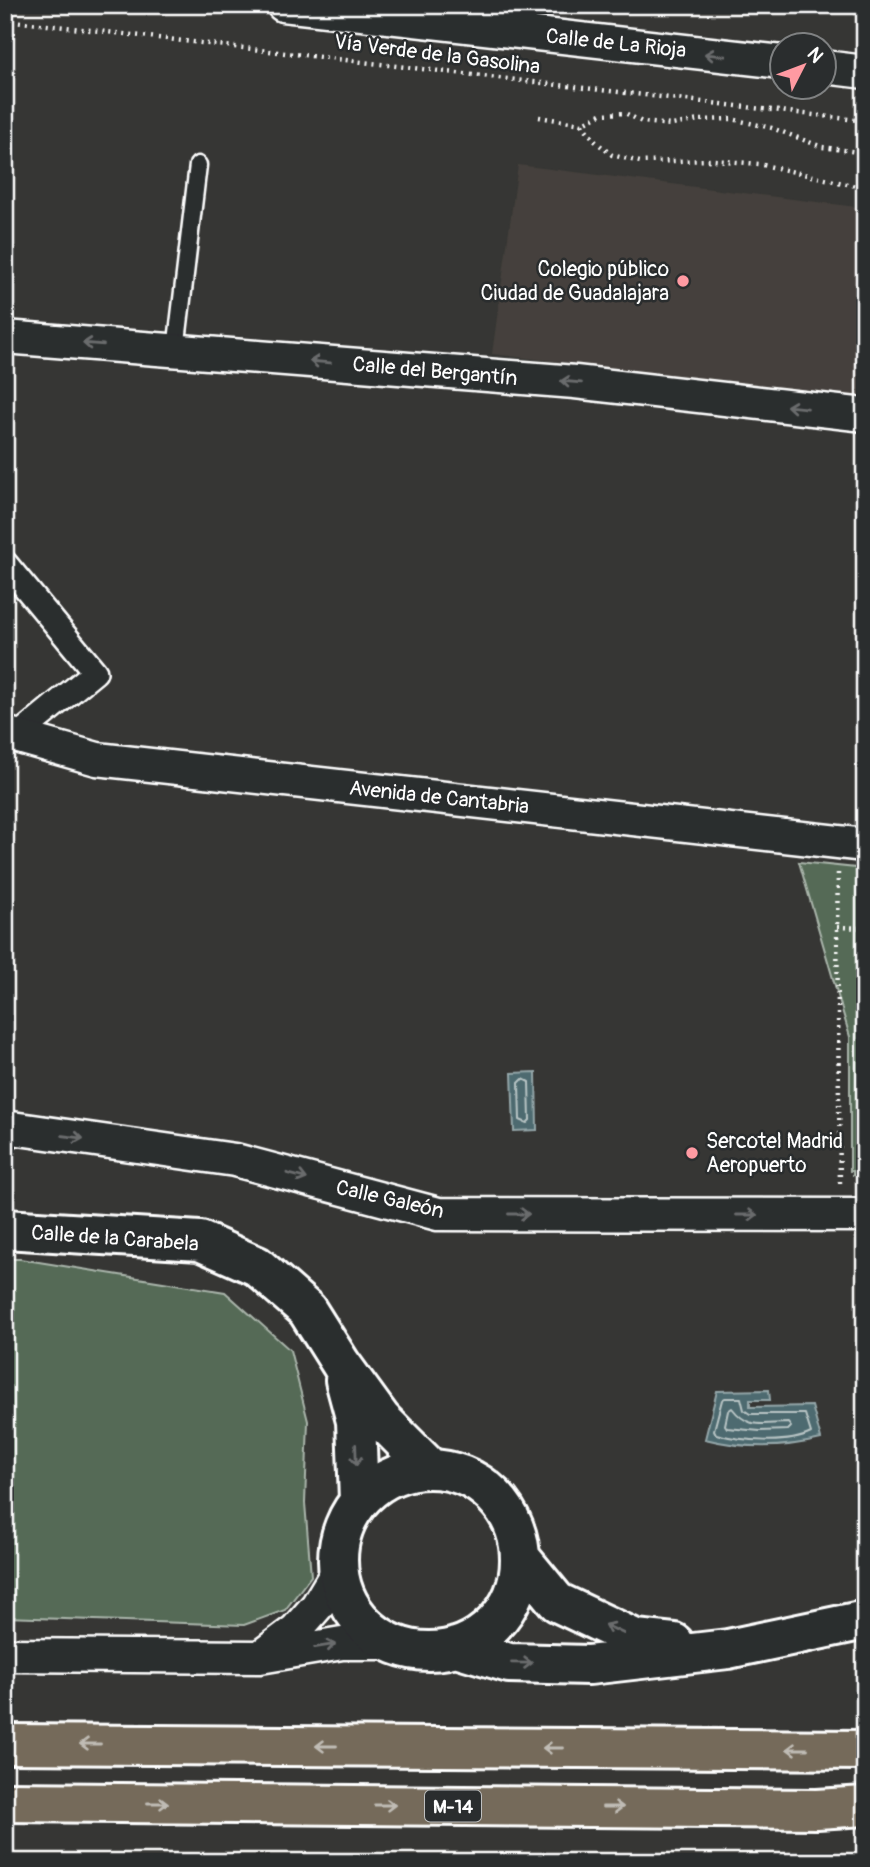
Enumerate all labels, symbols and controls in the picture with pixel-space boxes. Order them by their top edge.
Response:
street label: Calle de La Rioja [544,23,687,64]
street label: Vía Verde de la Gasolina [332,28,542,81]
north arrow [768,32,838,102]
text: N [802,42,828,68]
one-way arrow [704,48,727,61]
place label: Colegio público Ciudad de Guadalajara [481,256,669,307]
marker: Colegio público Ciudad de Guadalajara [675,273,691,289]
one-way arrow [82,337,105,350]
street label: Calle del Bergantín [351,351,519,392]
one-way arrow [309,355,331,368]
one-way arrow [560,375,583,388]
one-way arrow [786,400,809,413]
street label: Avenida de Cantabria [348,775,530,820]
place label: Sercotel Madrid Aeropuerto [706,1128,843,1179]
one-way arrow [61,1131,84,1144]
marker: Sercotel Madrid Aeropuerto [684,1145,700,1161]
one-way arrow [285,1170,307,1183]
street label: Calle Galeón [333,1174,447,1225]
one-way arrow [507,1207,530,1221]
one-way arrow [735,1208,758,1222]
street label: Calle de la Carabela [30,1219,200,1258]
one-way arrow [350,1443,363,1466]
one-way arrow [604,1622,625,1636]
one-way arrow [313,1639,335,1652]
one-way arrow [510,1656,533,1670]
one-way arrow [79,1737,102,1751]
one-way arrow [315,1739,338,1753]
one-way arrow [542,1741,565,1755]
one-way arrow [785,1743,808,1756]
road number: M-14 [425,1790,481,1822]
one-way arrow [146,1796,169,1810]
one-way arrow [373,1798,396,1812]
one-way arrow [601,1800,624,1814]

